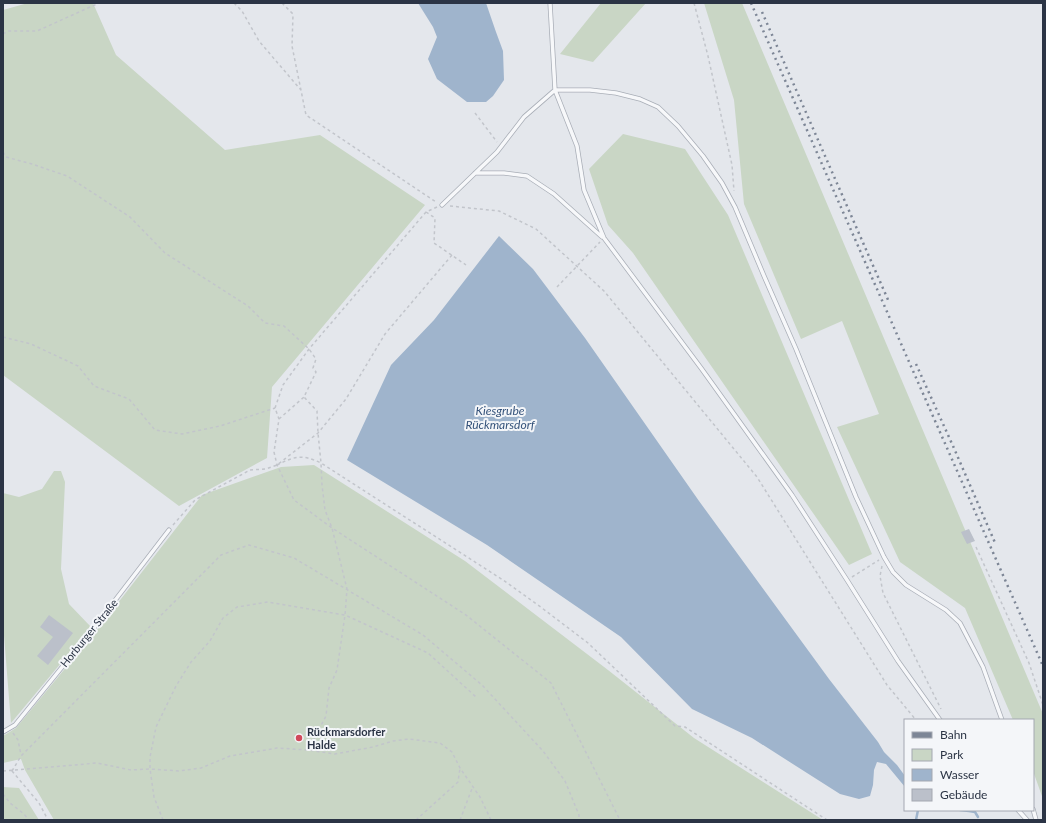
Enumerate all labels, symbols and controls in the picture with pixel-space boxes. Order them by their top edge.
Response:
water label: Kiesgrube Rückmarsdorf [465,403,536,432]
street label: Horburger Straße [57,596,120,669]
legend [904,719,1034,811]
place label: Rückmarsdorfer Halde [307,725,386,751]
text: Bahn [940,727,967,742]
marker: Rückmarsdorfer Halde [294,733,304,743]
text: Park [940,747,964,762]
text: Wasser [940,767,979,782]
text: Gebäude [940,787,987,802]

